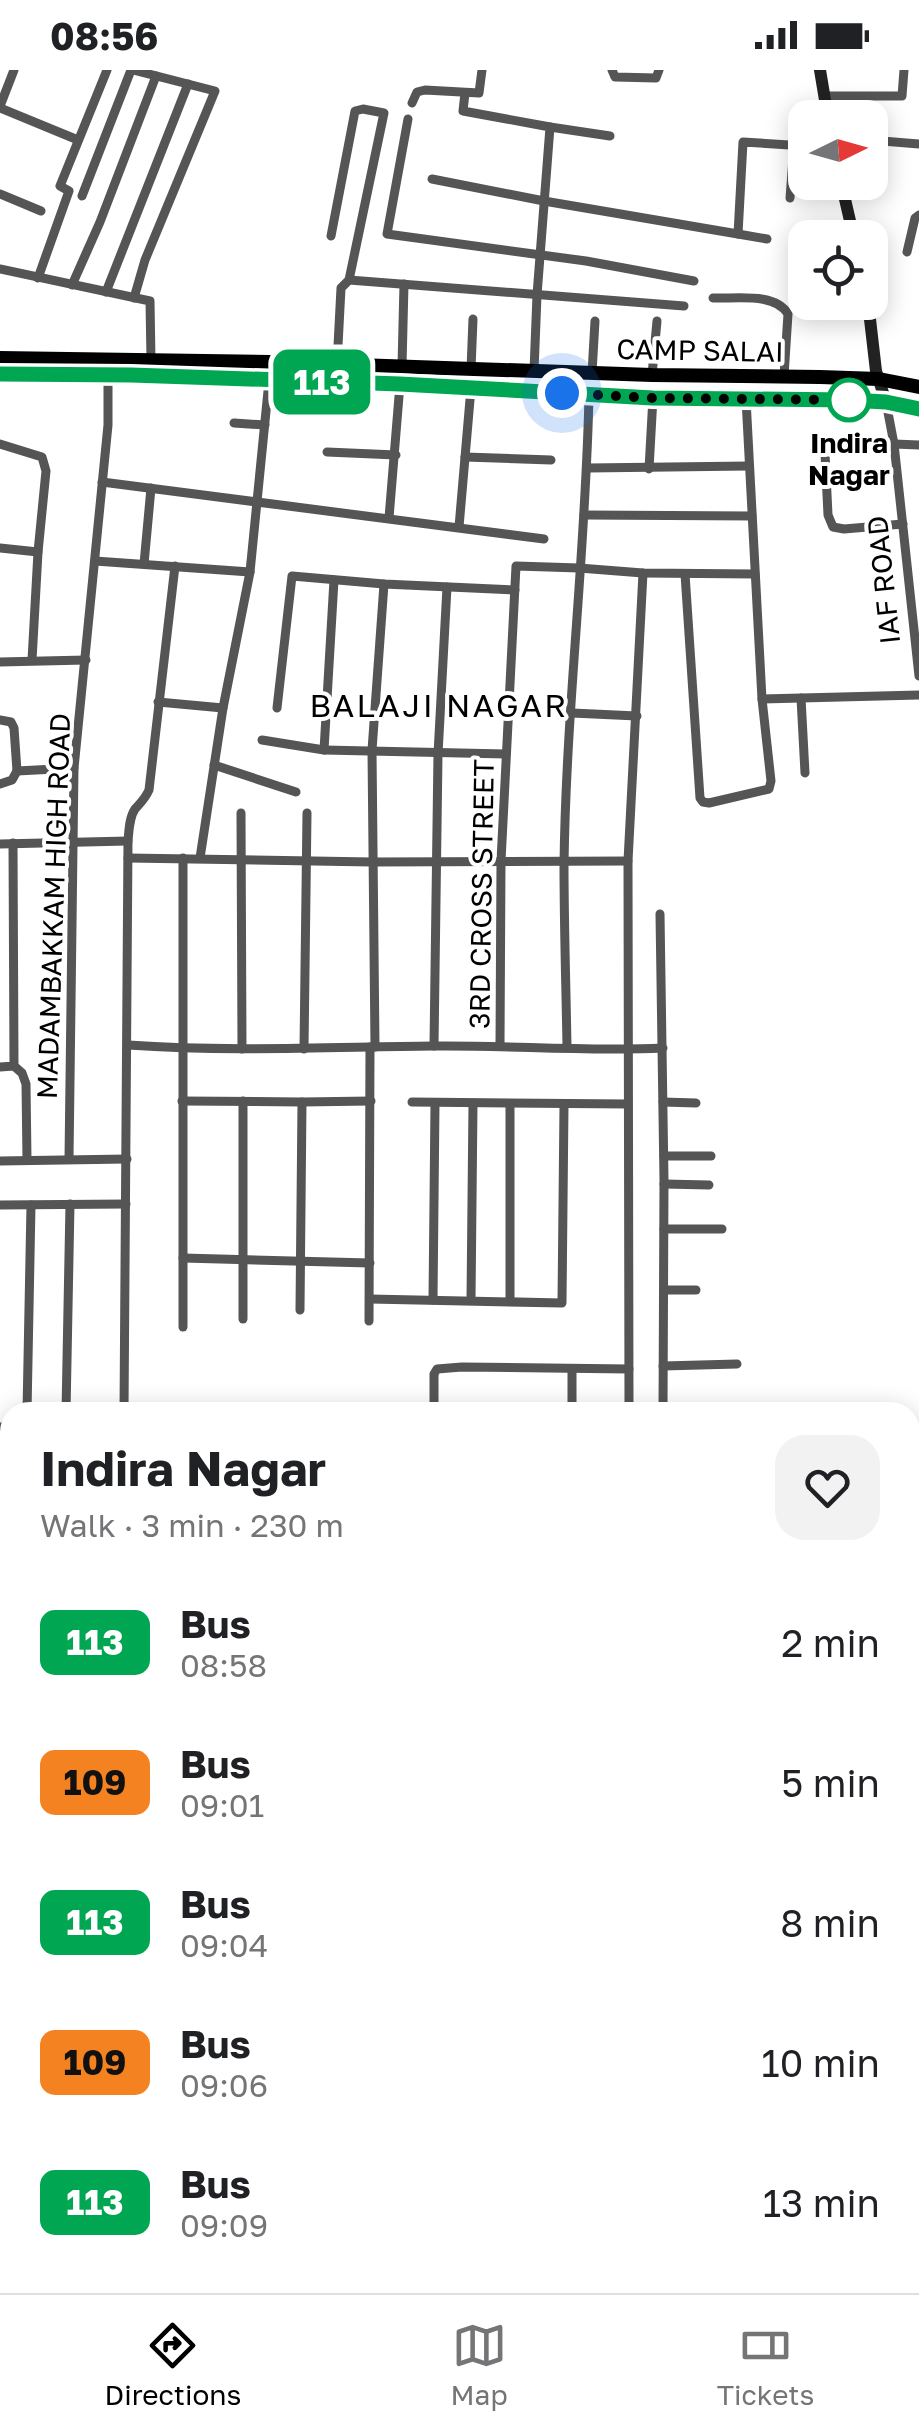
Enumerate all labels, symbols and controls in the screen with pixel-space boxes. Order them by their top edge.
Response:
text: 08:56 [50,13,159,58]
north arrow [788,100,888,200]
map controls [788,100,888,320]
button: locate [788,220,888,320]
street label: CAMP SALAI [616,332,784,368]
line badge: 113 [264,350,380,414]
text: 113 [293,361,351,403]
your location [537,368,587,418]
marker: Indira Nagar [828,379,870,421]
place label: Indira Nagar [808,426,890,491]
street label: IAF ROAD [860,514,906,646]
district label: BALAJI NAGAR [309,686,569,724]
street label: MADAMBAKKAM HIGH ROAD [30,712,76,1100]
street label: 3RD CROSS STREET [462,759,500,1029]
button: heart [775,1435,880,1540]
text: Indira Nagar [40,1439,326,1497]
text: Walk · 3 min · 230 m [40,1506,344,1544]
text: Bus [180,1601,251,1646]
text: 2 min [781,1620,880,1665]
text: 113 [66,1621,124,1663]
text: 08:58 [180,1646,267,1684]
text: Bus [180,1741,251,1786]
text: 5 min [781,1760,880,1805]
text: 109 [63,1761,127,1803]
text: 09:01 [180,1786,264,1824]
text: Bus [180,1881,251,1926]
text: 8 min [780,1900,880,1945]
text: 113 [66,1901,124,1943]
text: 09:04 [180,1926,268,1964]
text: Bus [180,2021,251,2066]
text: 10 min [761,2040,880,2085]
text: 109 [63,2041,127,2083]
text: 09:06 [180,2066,268,2104]
text: Bus [180,2161,251,2206]
text: 13 min [763,2180,880,2225]
text: 113 [66,2181,124,2223]
text: 09:09 [180,2206,268,2244]
tab: Directions [105,2318,241,2411]
tab: Map [451,2318,508,2411]
tab: Tickets [717,2318,814,2411]

